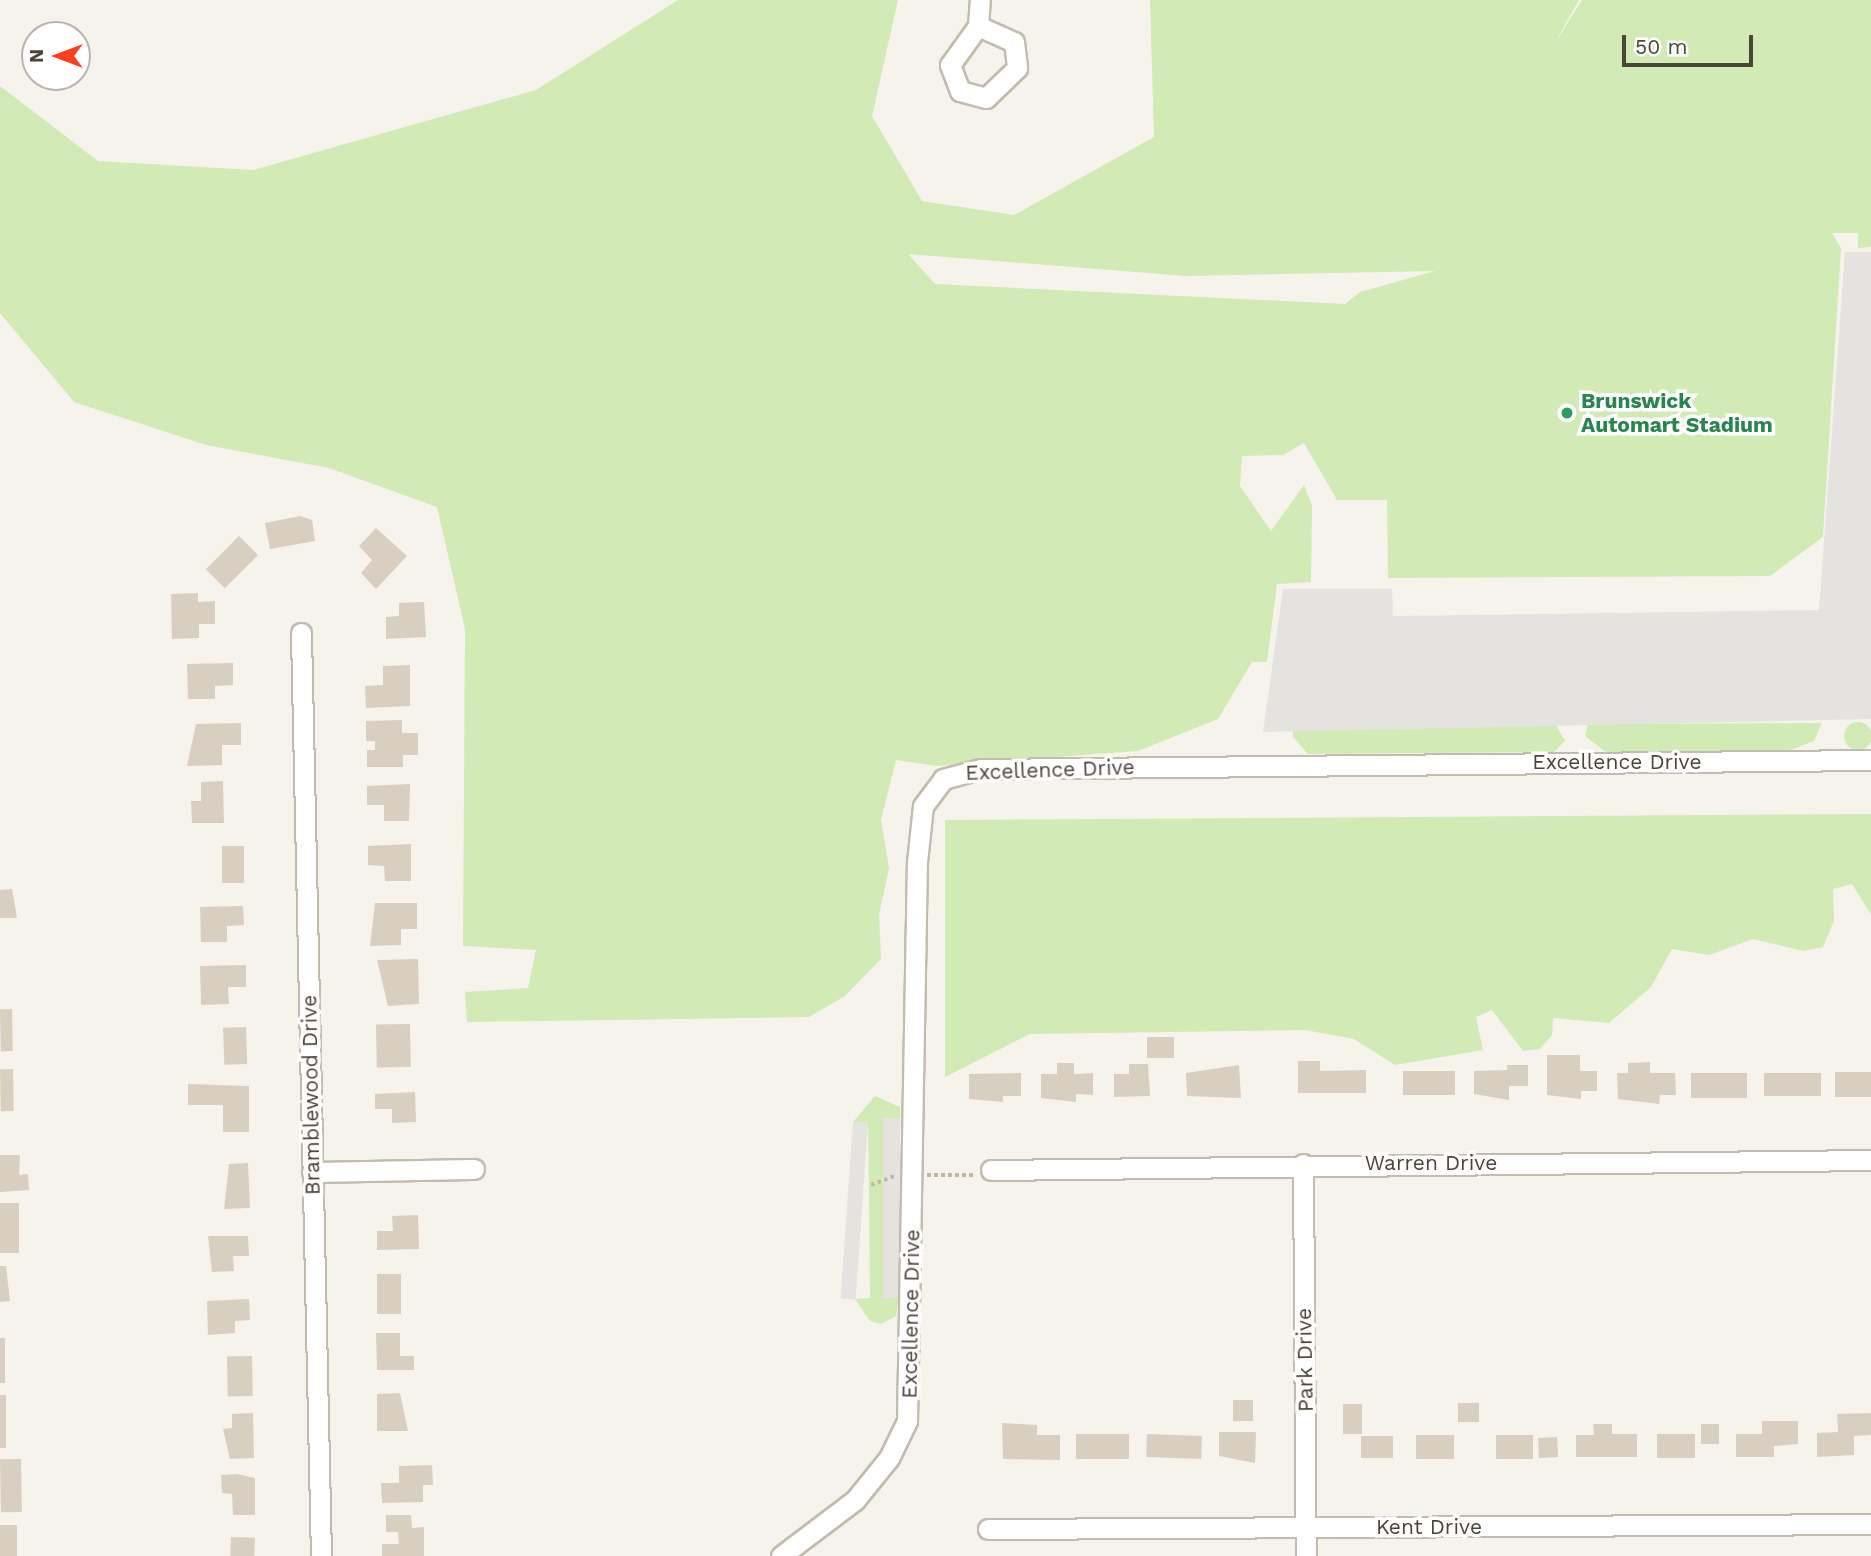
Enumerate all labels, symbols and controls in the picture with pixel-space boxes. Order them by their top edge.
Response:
north arrow [21,21,91,91]
scale bar [1626,21,1757,65]
text: 50 m [1635,34,1687,59]
text: N [25,49,48,63]
place label: Brunswick Automart Stadium [1581,388,1773,438]
marker: Brunswick Automart Stadium [1559,405,1575,421]
street label: Excellence Drive [1532,749,1702,775]
street label: Excellence Drive [965,754,1135,786]
street label: Bramblewood Drive [297,995,325,1195]
street label: Warren Drive [1365,1150,1497,1176]
street label: Excellence Drive [897,1229,925,1399]
street label: Park Drive [1291,1308,1319,1412]
street label: Kent Drive [1376,1514,1482,1540]

